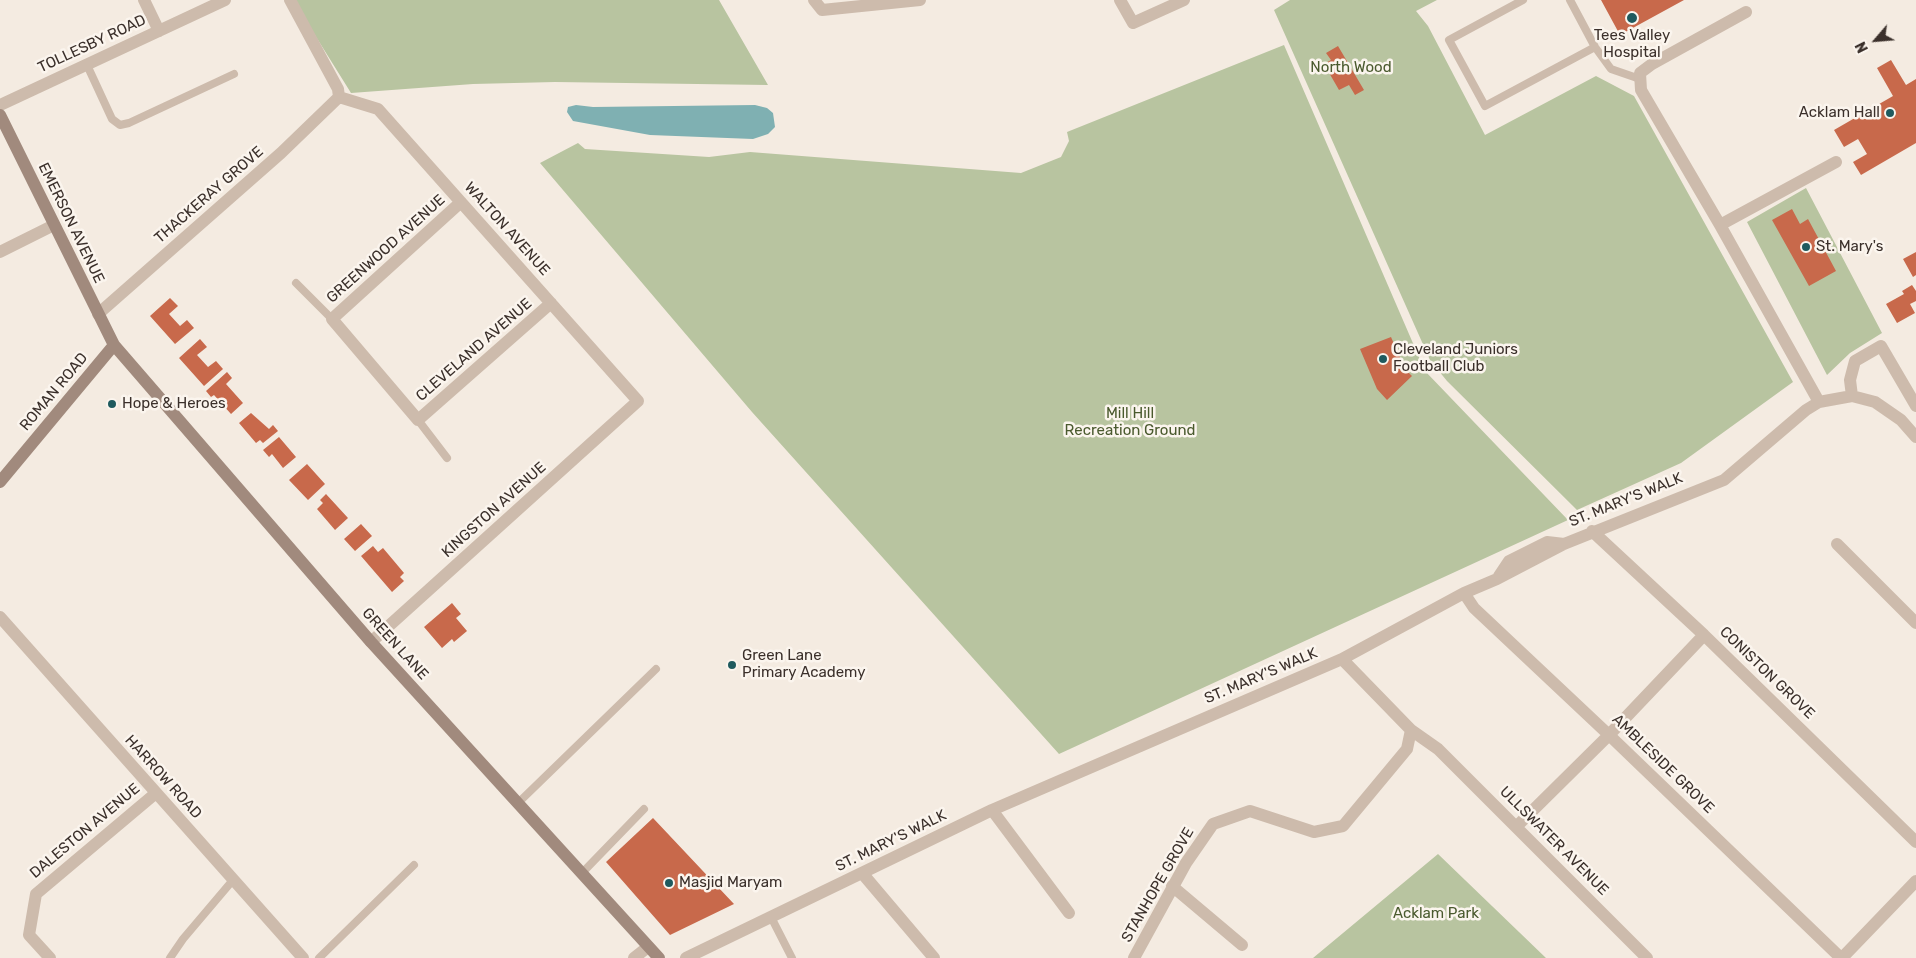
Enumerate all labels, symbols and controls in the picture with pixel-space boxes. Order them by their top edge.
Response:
street label: TOLLESBY ROAD [35,11,149,77]
marker: Tees Valley Hospital [1625,11,1639,25]
north arrow [1851,15,1901,65]
place label: Tees Valley Hospital [1594,27,1670,62]
text: N [1852,39,1872,55]
park label: North Wood [1310,59,1392,77]
place label: Acklam Hall [1799,104,1880,122]
marker: Acklam Hall [1884,107,1896,119]
street label: THACKERAY GROVE [151,143,267,247]
street label: EMERSON AVENUE [34,160,108,286]
street label: WALTON AVENUE [460,179,554,279]
street label: GREENWOOD AVENUE [323,191,449,307]
place label: St. Mary's [1816,238,1883,256]
marker: St. Mary's [1800,241,1812,253]
street label: CLEVELAND AVENUE [412,295,536,405]
place label: Cleveland Juniors Football Club [1393,341,1518,376]
street label: ROMAN ROAD [16,349,92,435]
marker: Cleveland Juniors Football Club [1377,353,1389,365]
place label: Hope & Heroes [122,395,226,413]
marker: Hope & Heroes [106,398,118,410]
park label: Mill Hill Recreation Ground [1065,405,1195,440]
street label: KINGSTON AVENUE [438,459,550,561]
street label: ST. MARY'S WALK [1567,469,1685,531]
street label: GREEN LANE [358,604,432,684]
street label: CONISTON GROVE [1716,623,1818,723]
street label: ST. MARY'S WALK [1202,644,1320,708]
place label: Green Lane Primary Academy [742,647,865,682]
marker: Green Lane Primary Academy [726,659,738,671]
street label: AMBLESIDE GROVE [1608,711,1718,817]
street label: HARROW ROAD [121,731,205,823]
street label: DALESTON AVENUE [26,780,144,882]
street label: ULLSWATER AVENUE [1496,783,1612,899]
street label: ST. MARY'S WALK [833,806,949,876]
street label: STANHOPE GROVE [1118,825,1198,945]
place label: Masjid Maryam [679,874,782,892]
marker: Masjid Maryam [663,877,675,889]
park label: Acklam Park [1393,905,1479,923]

